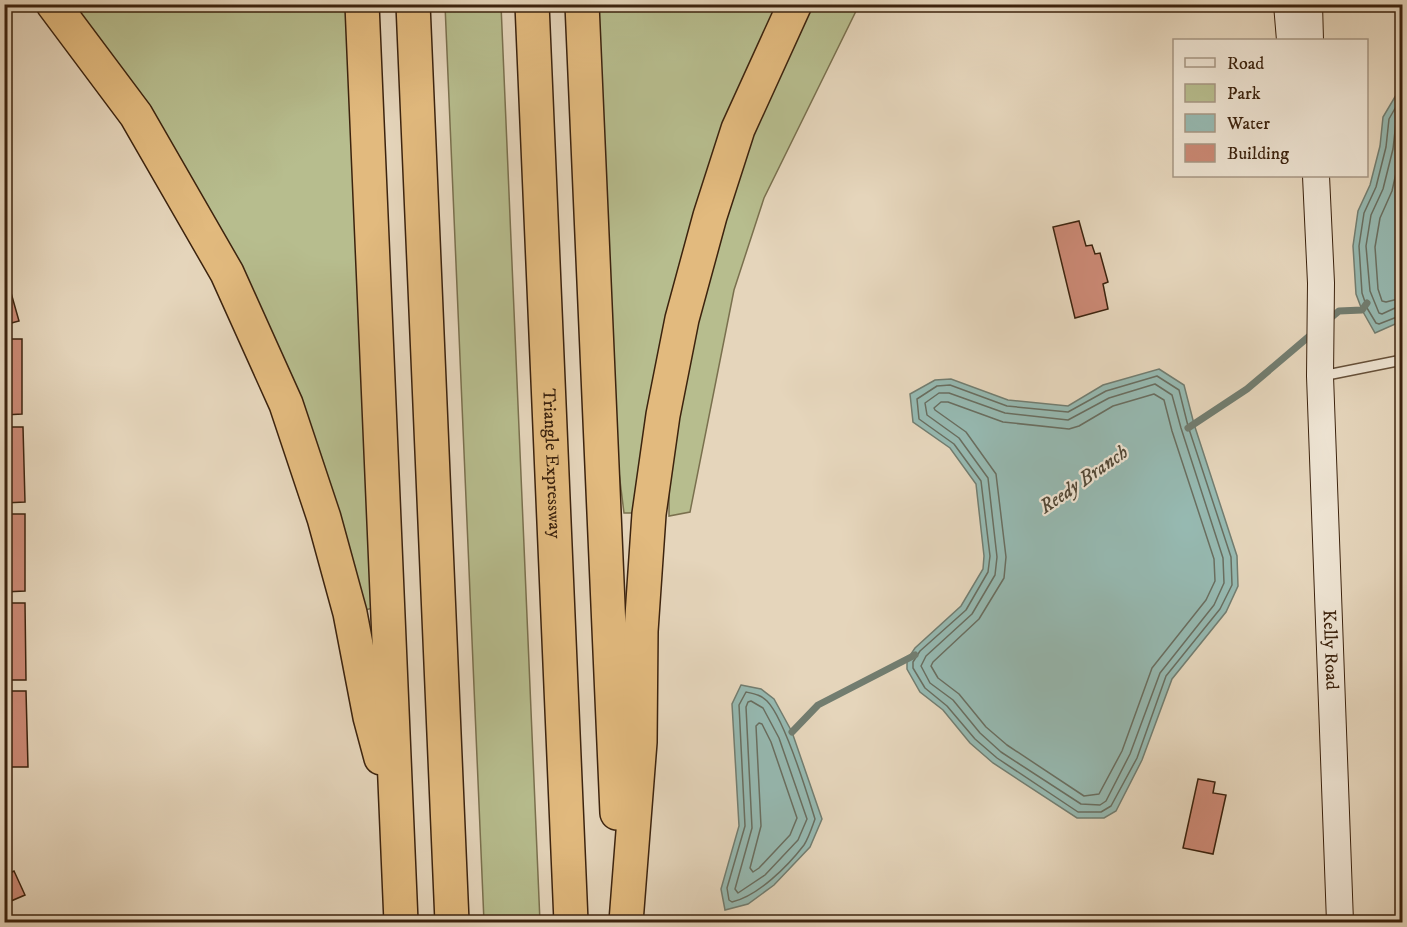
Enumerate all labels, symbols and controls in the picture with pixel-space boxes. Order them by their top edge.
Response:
legend [1173,39,1368,177]
text: Road [1227,53,1264,75]
text: Park [1227,83,1261,105]
text: Water [1226,113,1270,135]
text: Building [1227,143,1289,165]
street label: Triangle Expressway [537,388,566,539]
water label: Reedy Branch [1034,440,1133,520]
street label: Kelly Road [1318,609,1342,690]

